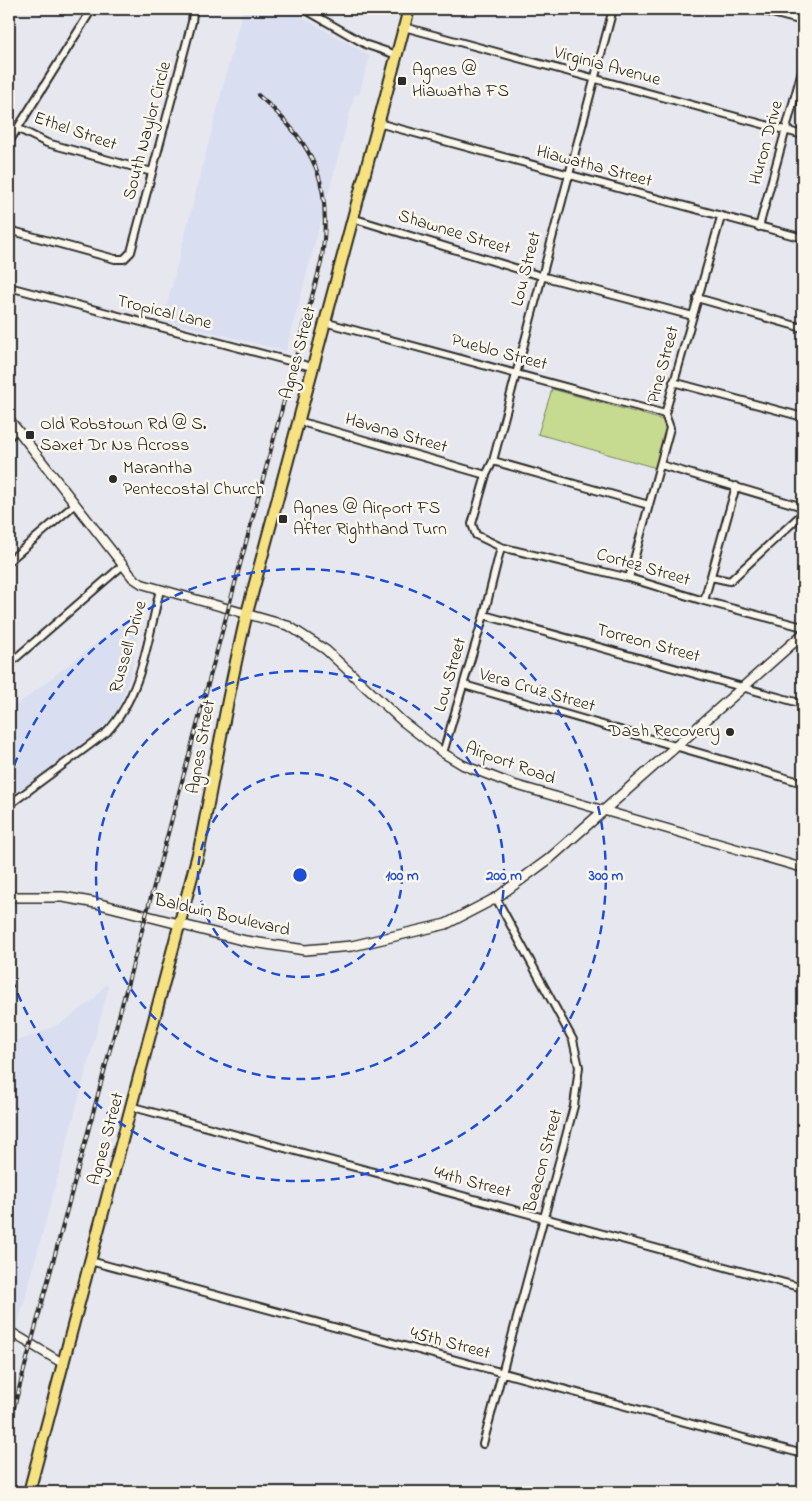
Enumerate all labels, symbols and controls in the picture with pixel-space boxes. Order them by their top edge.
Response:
street label: Virginia Avenue [549,40,664,95]
street label: South Naylor Circle [117,58,179,203]
place label: Agnes @ Hiawatha FS [412,58,509,105]
marker: Agnes @ Hiawatha FS [396,75,408,87]
street label: Huron Drive [743,97,791,188]
street label: Ethel Street [30,106,120,158]
street label: Hiawatha Street [533,139,655,195]
street label: Shawnee Street [394,204,514,262]
street label: Lou Street [505,229,549,309]
street label: Tropical Lane [114,289,215,338]
street label: Agnes Street [274,304,325,403]
street label: Pine Street [641,323,687,407]
street label: Pueblo Street [448,328,550,378]
street label: Havana Street [342,407,450,461]
place label: Old Robstown Rd @ S. Saxet Dr Ns Across [40,412,207,459]
marker: Old Robstown Rd @ S. Saxet Dr Ns Across [24,429,36,441]
place label: Marantha Pentecostal Church [123,456,264,503]
marker: Marantha Pentecostal Church [107,473,119,485]
place label: Agnes @ Airport FS After Righthand Turn [293,496,447,544]
marker: Agnes @ Airport FS After Righthand Turn [277,513,289,525]
street label: Cortez Street [593,542,693,594]
street label: Russell Drive [103,597,155,696]
street label: Torreon Street [593,618,703,670]
street label: Lou Street [428,635,474,715]
street label: Vera Cruz Street [475,662,598,720]
street label: Agnes Street [181,698,224,796]
place label: Dash Recovery [607,719,720,745]
marker: Dash Recovery [724,726,736,738]
street label: Airport Road [461,736,559,792]
text: 100 m [385,865,419,887]
text: 200 m [485,865,522,887]
text: 300 m [588,865,624,887]
centre of rings [291,866,309,884]
street label: Baldwin Boulevard [151,888,292,944]
street label: Agnes Street [82,1090,133,1189]
street label: Beacon Street [517,1106,570,1217]
street label: 44th Street [430,1160,514,1206]
street label: 45th Street [407,1321,493,1367]

